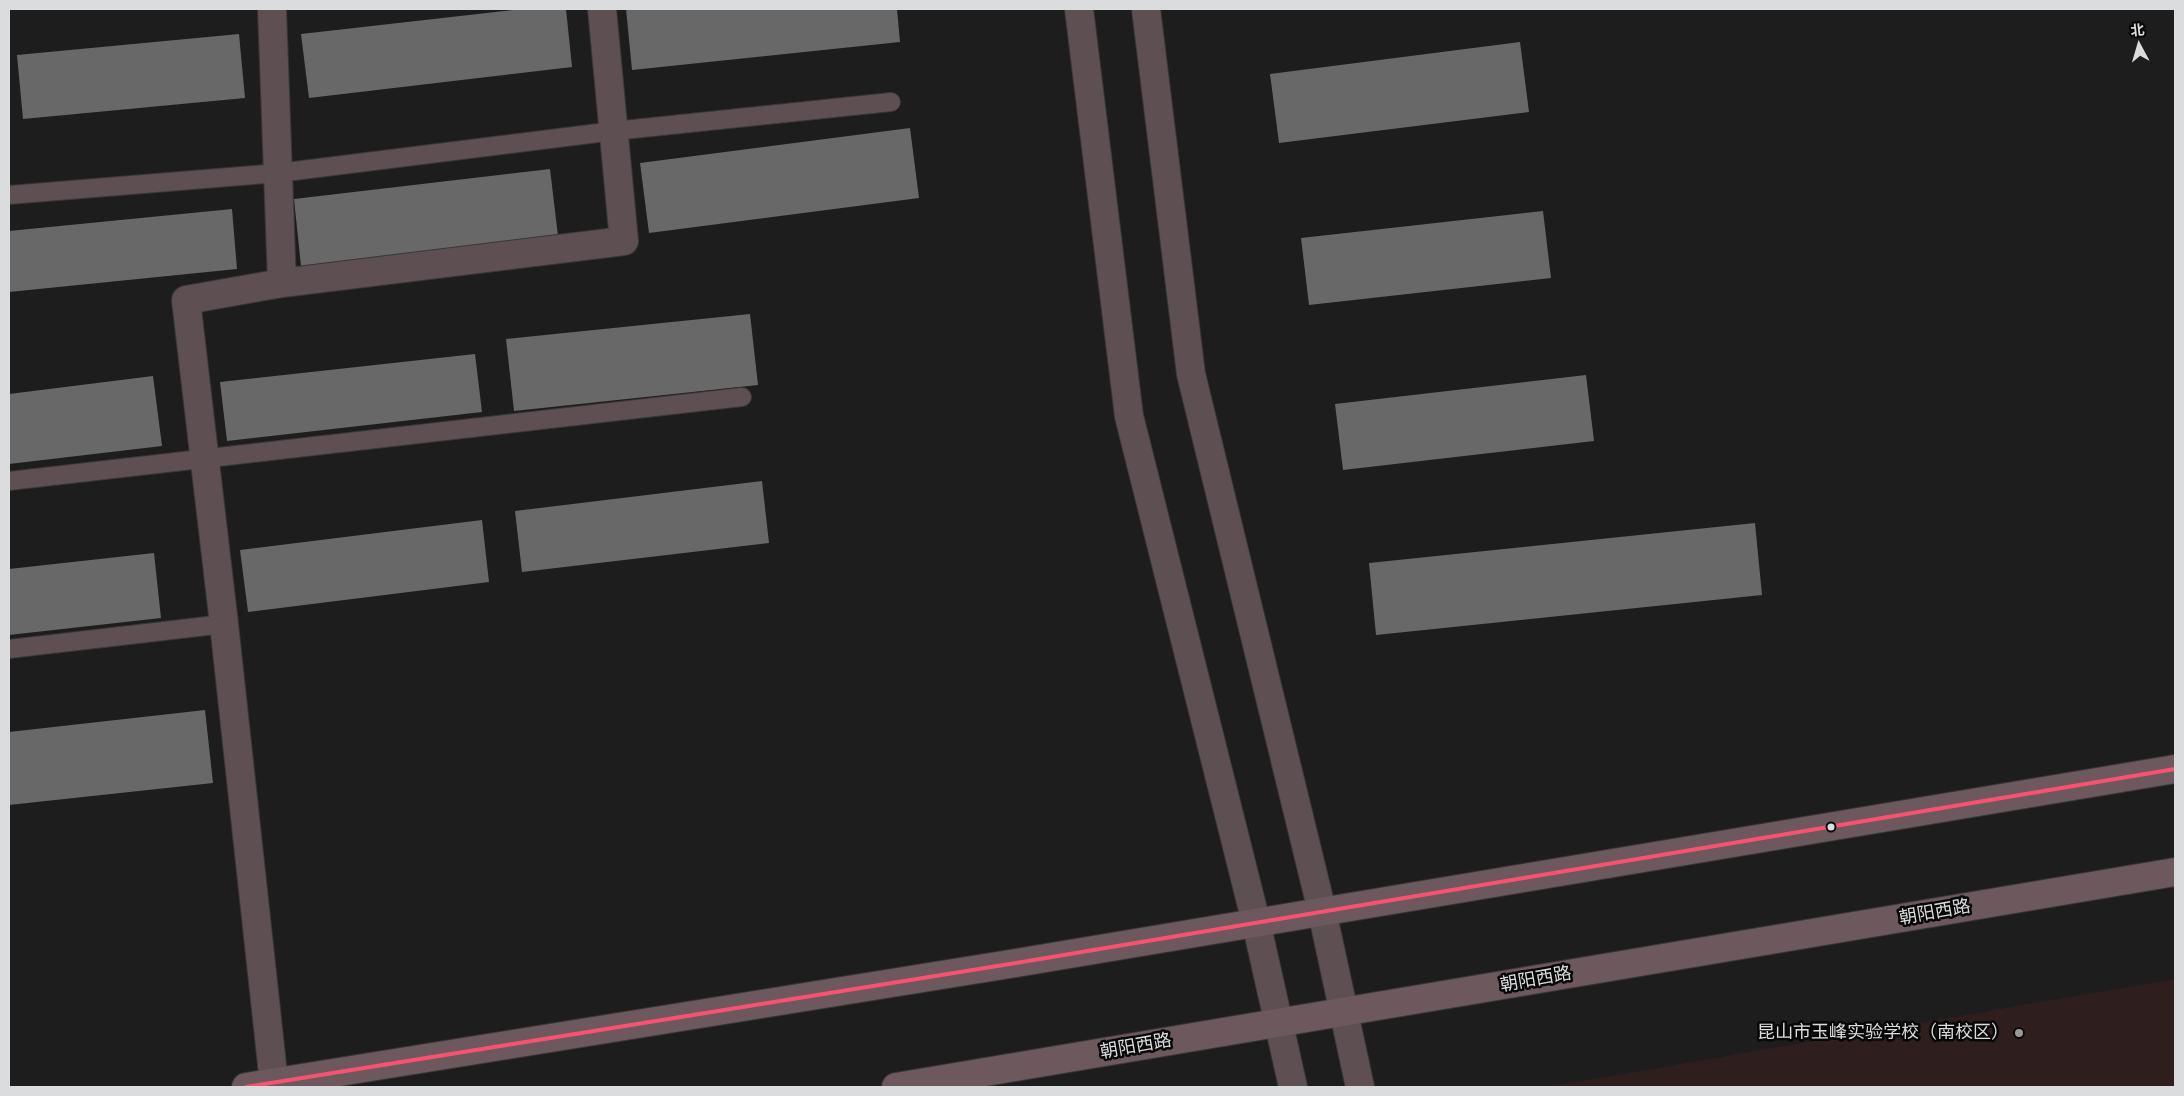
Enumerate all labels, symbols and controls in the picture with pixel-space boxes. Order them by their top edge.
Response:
north arrow [2114,20,2164,70]
text: 北 [2130,20,2145,40]
unlabelled marker [1826,822,1836,832]
street label: 朝阳西路 [1898,896,1972,930]
street label: 朝阳西路 [1499,963,1573,997]
place label: 昆山市玉峰实验学校（南校区） [1757,1022,2009,1044]
marker: 昆山市玉峰实验学校（南校区） [2013,1027,2025,1039]
street label: 朝阳西路 [1099,1030,1173,1064]

